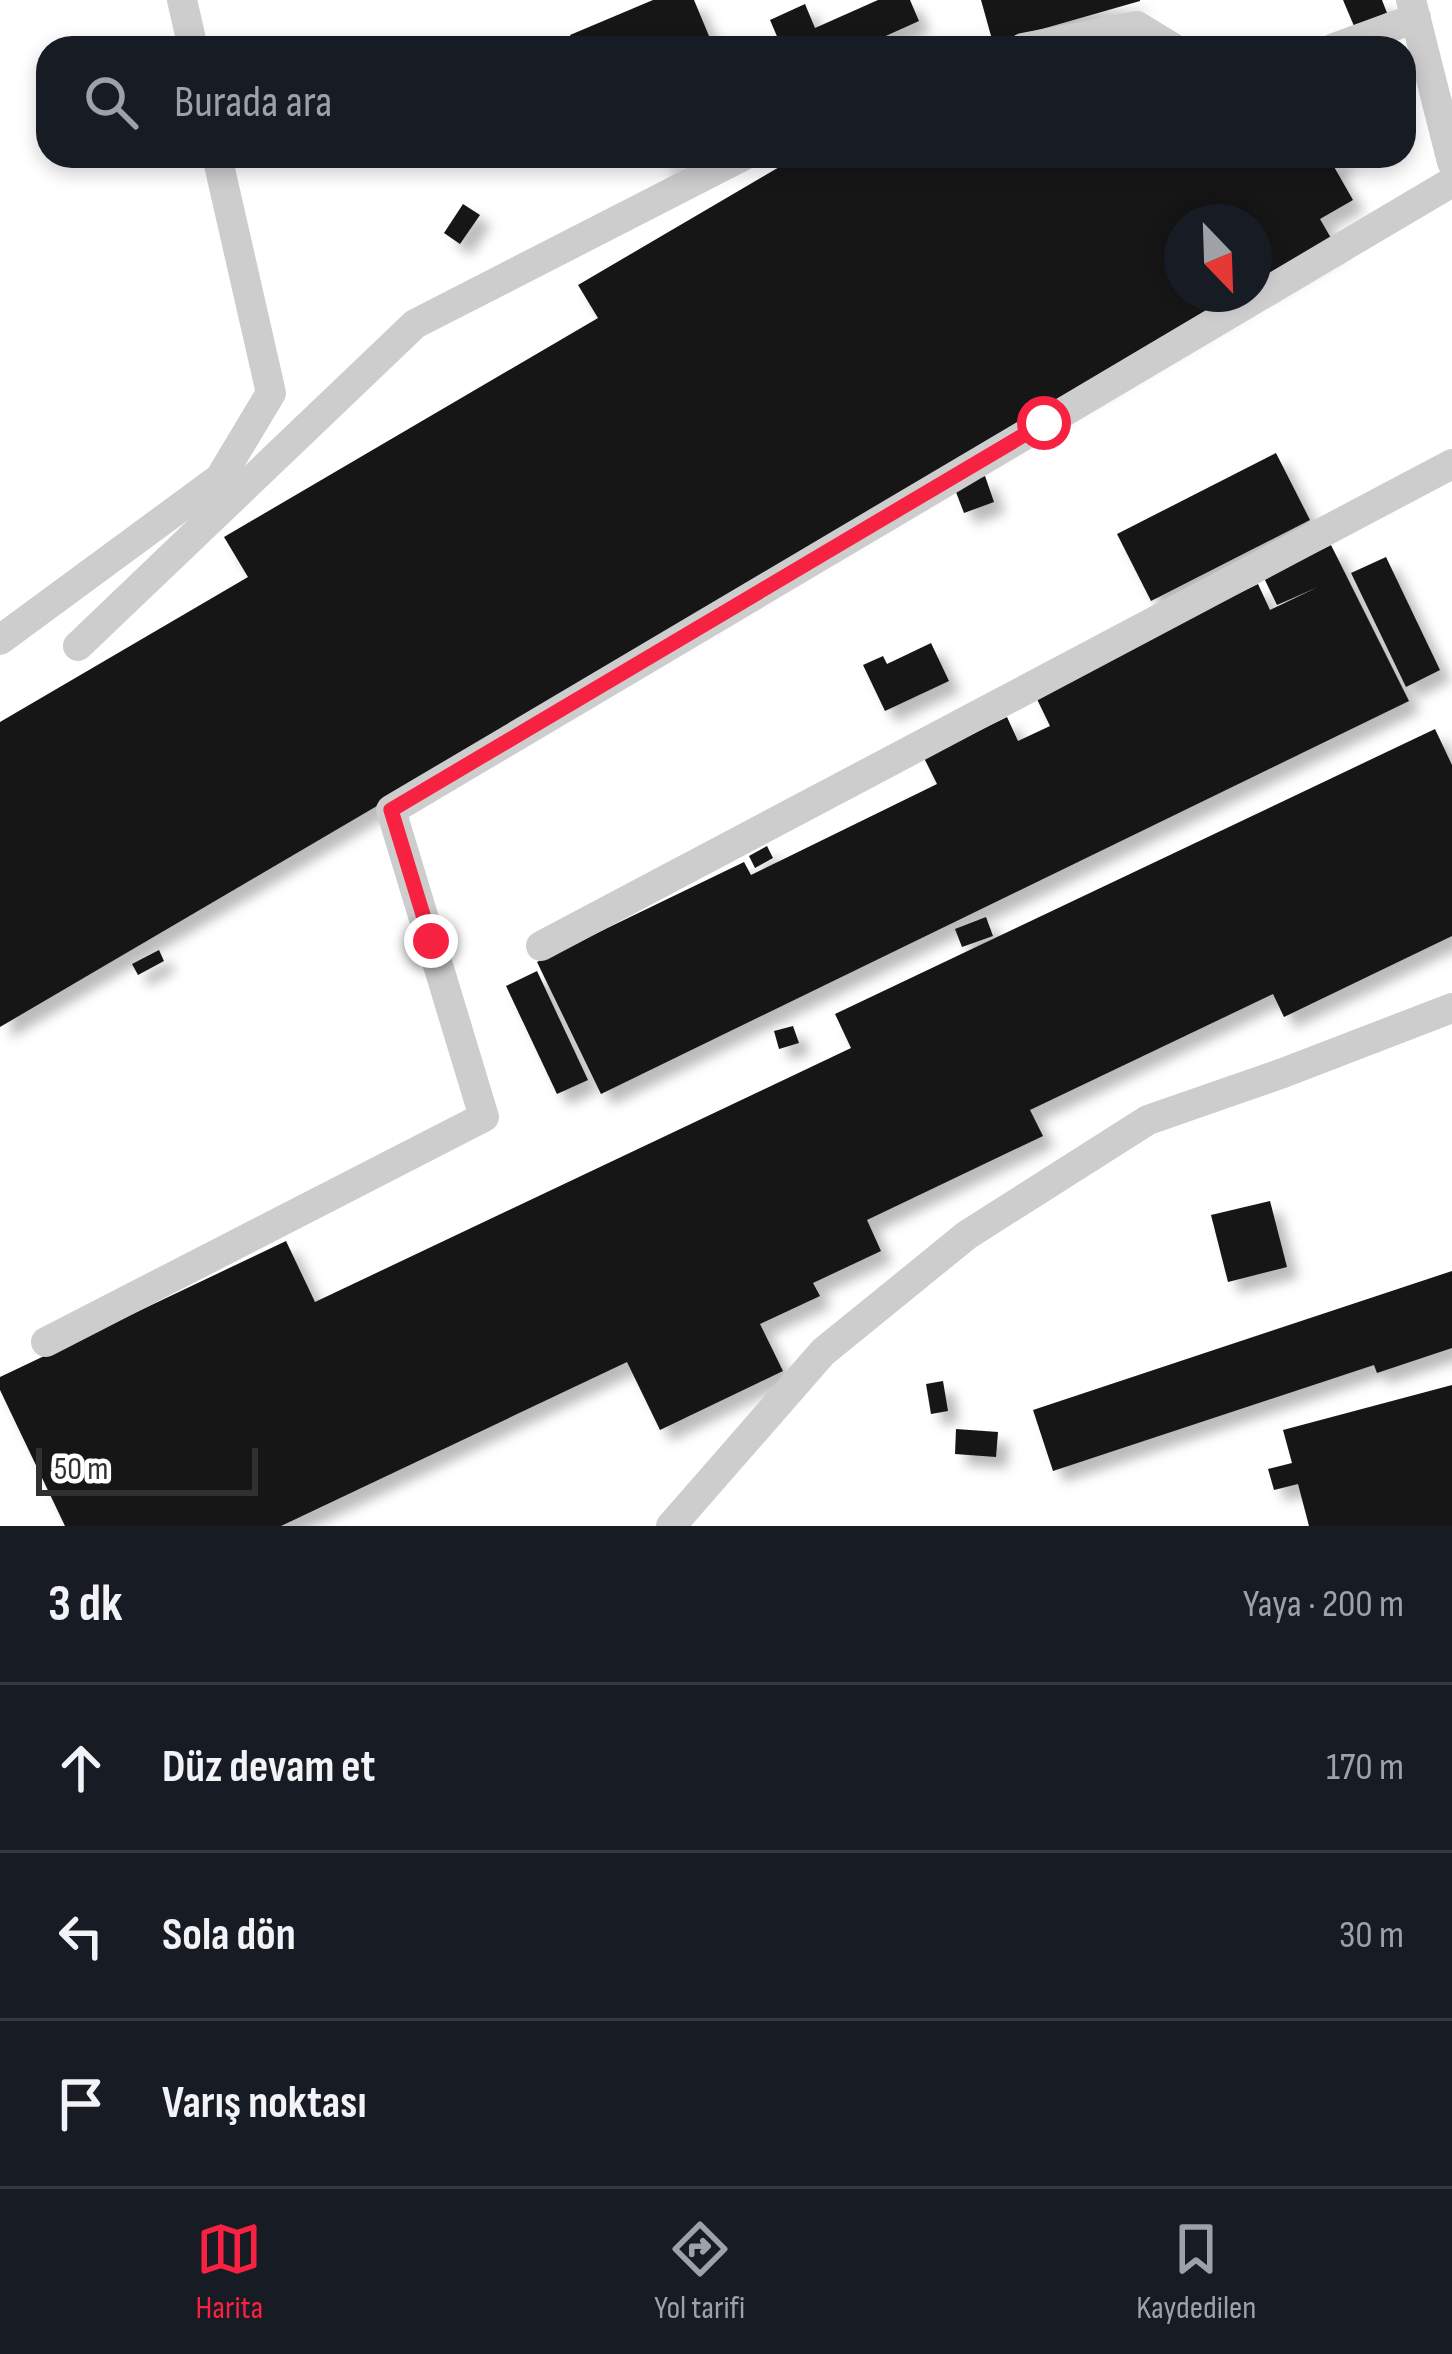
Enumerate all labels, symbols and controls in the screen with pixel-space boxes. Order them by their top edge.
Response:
search box [36,36,1416,168]
icon: search [78,69,144,135]
text: Burada ara [174,75,332,130]
north arrow [1164,204,1272,312]
route start [1017,396,1071,450]
route end [404,914,458,968]
scale bar [36,1442,258,1495]
text: 50 m [54,1449,108,1489]
text: 3 dk [48,1574,123,1635]
text: Yaya · 200 m [1243,1581,1404,1628]
icon: ahead [48,1735,114,1801]
text: Düz devam et [162,1740,375,1795]
text: 170 m [1326,1744,1404,1791]
icon: left [48,1903,114,1969]
text: Sola dön [162,1908,296,1963]
text: 30 m [1339,1912,1404,1959]
icon: arrive [48,2071,114,2137]
text: Varış noktası [162,2076,367,2131]
tab: Harita [196,2216,263,2328]
tab: Yol tarifi [654,2216,745,2328]
tab: Kaydedilen [1136,2216,1256,2328]

